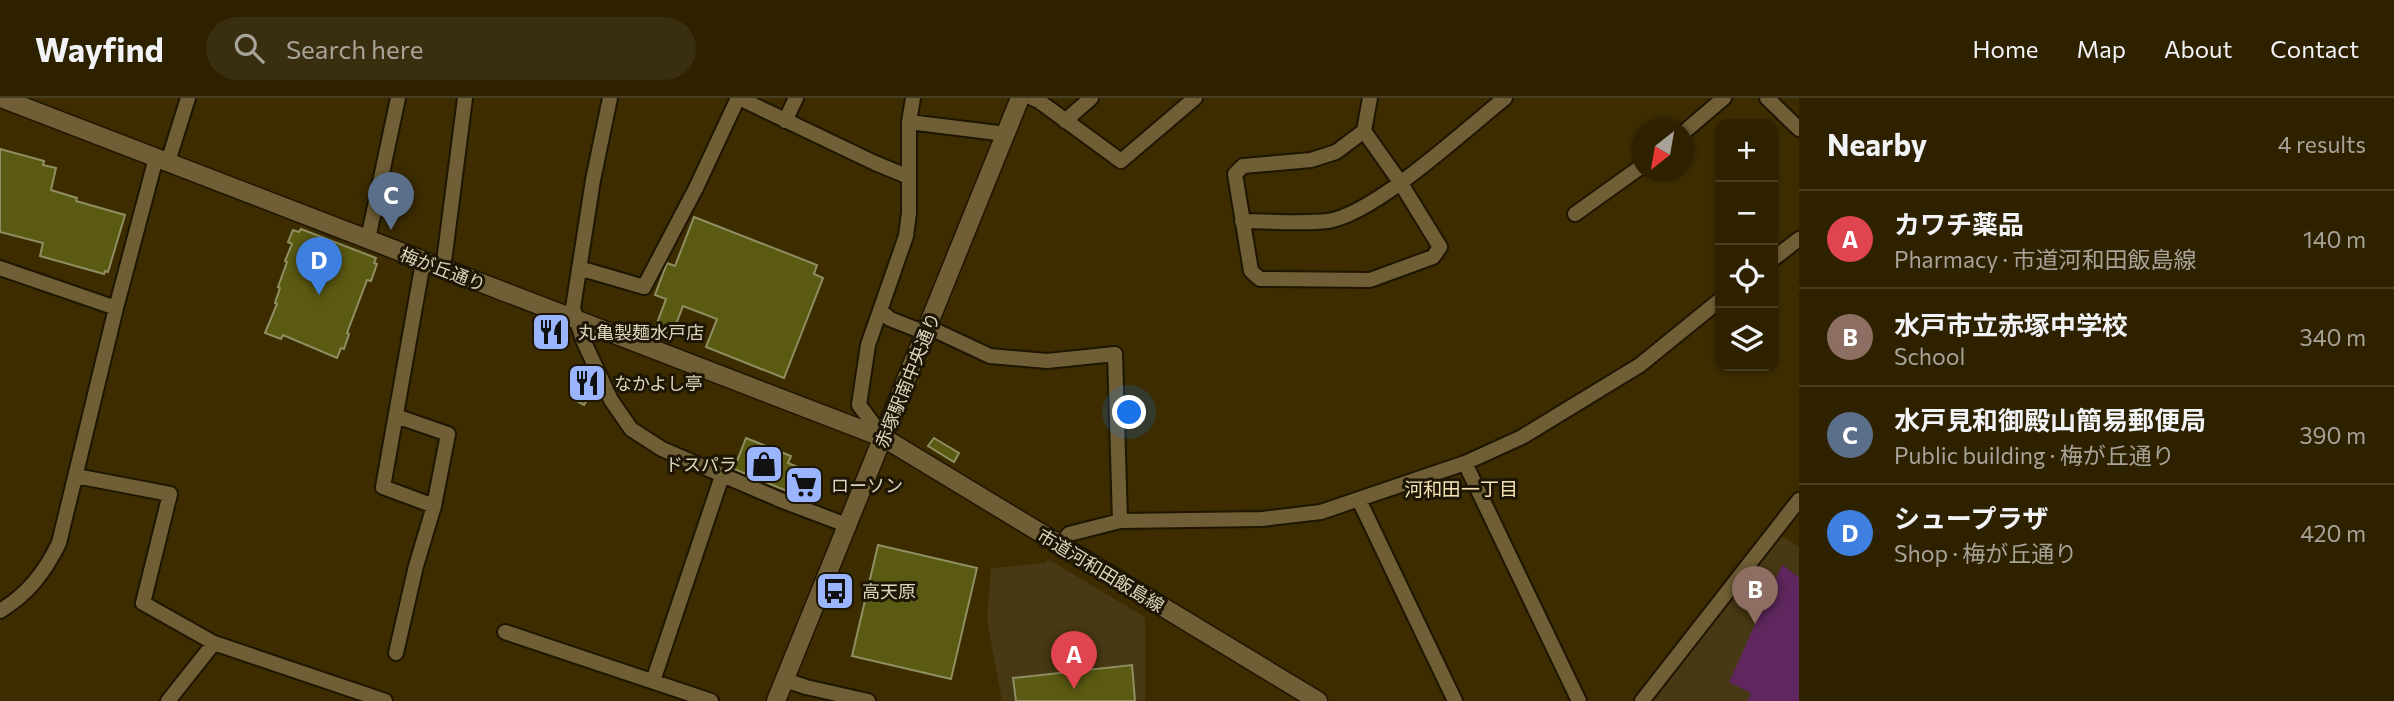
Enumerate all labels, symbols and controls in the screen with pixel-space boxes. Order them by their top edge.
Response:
search box [206,17,696,80]
text: Wayfind [35,28,164,69]
icon: search [230,29,268,67]
text: Search here [286,33,423,64]
text: Home [1973,34,2039,63]
text: Map [2077,34,2126,63]
text: About [2164,34,2232,63]
text: Contact [2270,34,2359,63]
north arrow [1631,119,1694,182]
map controls [1715,119,1778,371]
button: + [1715,119,1778,182]
text: Nearby [1827,125,1927,162]
text: 4 results [2278,130,2366,158]
pin: C [368,172,414,230]
button: − [1715,182,1778,245]
text: カワチ薬品 [1894,208,2024,239]
text: A [1842,225,1858,253]
text: 140 m [2303,225,2366,253]
pin: D [296,237,342,295]
street label: 梅が丘通り [397,243,489,295]
button: locate [1715,245,1778,308]
text: Pharmacy · 市道河和田飯島線 [1894,245,2196,273]
button: layers [1715,308,1778,371]
street label: 赤塚駅南中央通り [870,309,944,451]
text: 水戸市立赤塚中学校 [1894,309,2128,340]
restaurant icon: 丸亀製麺水戸店 [530,311,572,353]
place label: 丸亀製麺水戸店 [578,321,704,343]
text: B [1842,323,1858,351]
text: 340 m [2300,323,2366,351]
text: School [1894,342,1965,370]
restaurant icon: なかよし亭 [566,362,608,404]
place label: なかよし亭 [614,372,703,394]
your location [1112,395,1146,429]
text: 水戸見和御殿山簡易郵便局 [1894,404,2206,435]
text: C [1842,421,1858,449]
text: 390 m [2299,421,2366,449]
text: Public building · 梅が丘通り [1894,441,2175,469]
shop icon: ドスパラ [743,443,785,485]
place label: ドスパラ [665,453,737,475]
supermarket icon: ローソン [783,464,825,506]
place label: ローソン [831,474,903,496]
district label: 河和田一丁目 [1404,477,1518,500]
text: シュープラザ [1894,502,2048,533]
text: D [1842,519,1858,547]
text: 420 m [2300,519,2366,547]
street label: 市道河和田飯島線 [1034,523,1168,617]
text: Shop · 梅が丘通り [1894,539,2077,567]
pin: B [1732,566,1778,624]
bus stop icon: 高天原 [814,570,856,612]
place label: 高天原 [862,580,916,602]
pin: A [1051,631,1097,689]

